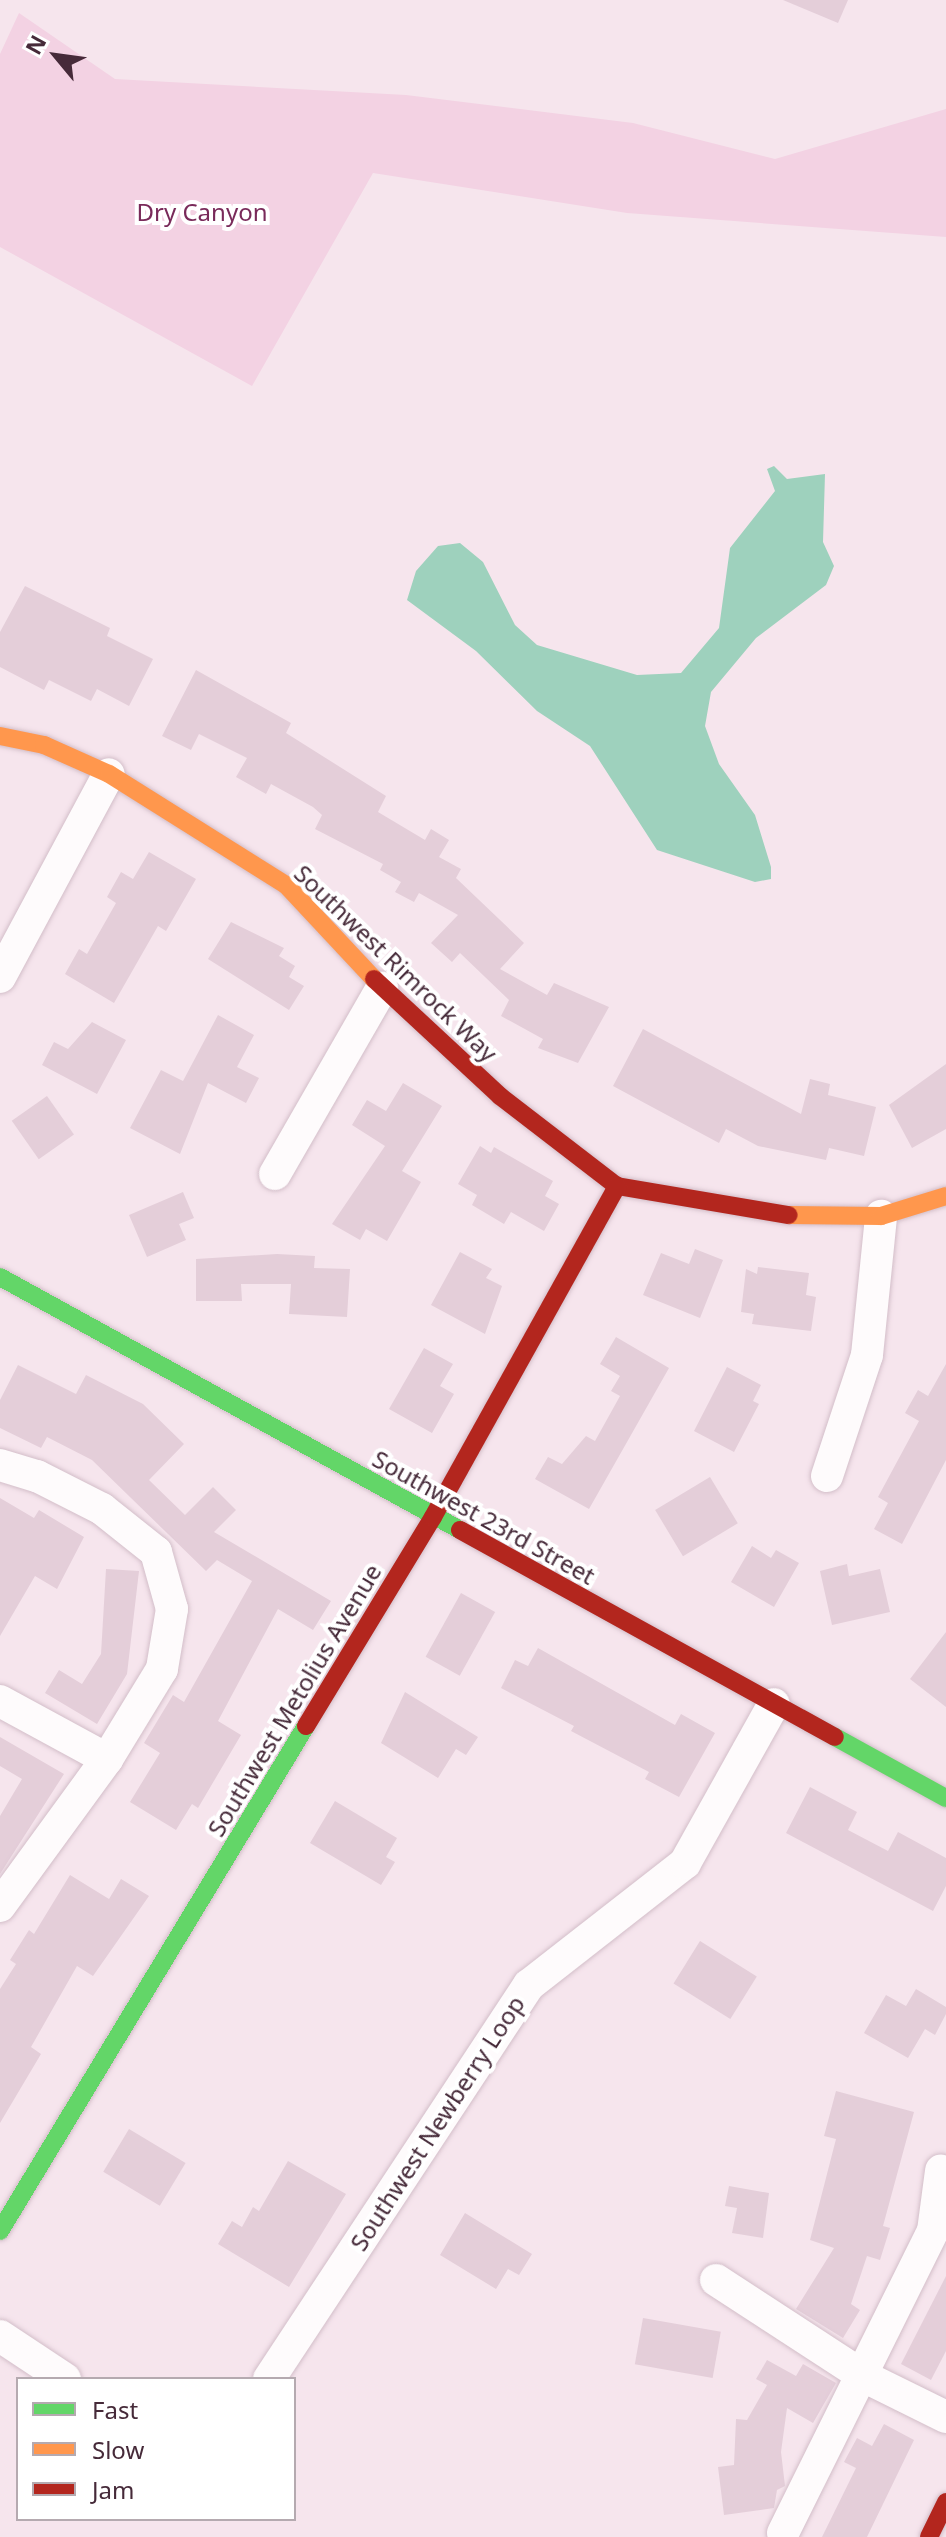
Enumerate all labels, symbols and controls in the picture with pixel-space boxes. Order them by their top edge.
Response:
north arrow [16,16,96,96]
text: N [18,29,52,59]
park label: Dry Canyon [137,198,267,226]
street label: Southwest Rimrock Way [289,859,503,1067]
street label: Southwest 23rd Street [368,1444,600,1590]
street label: Southwest Metolius Avenue [201,1559,387,1841]
street label: Southwest Newberry Loop [344,1990,530,2256]
legend [16,2377,296,2521]
text: Fast [92,2393,138,2426]
text: Slow [92,2433,144,2466]
text: Jam [92,2473,134,2506]

